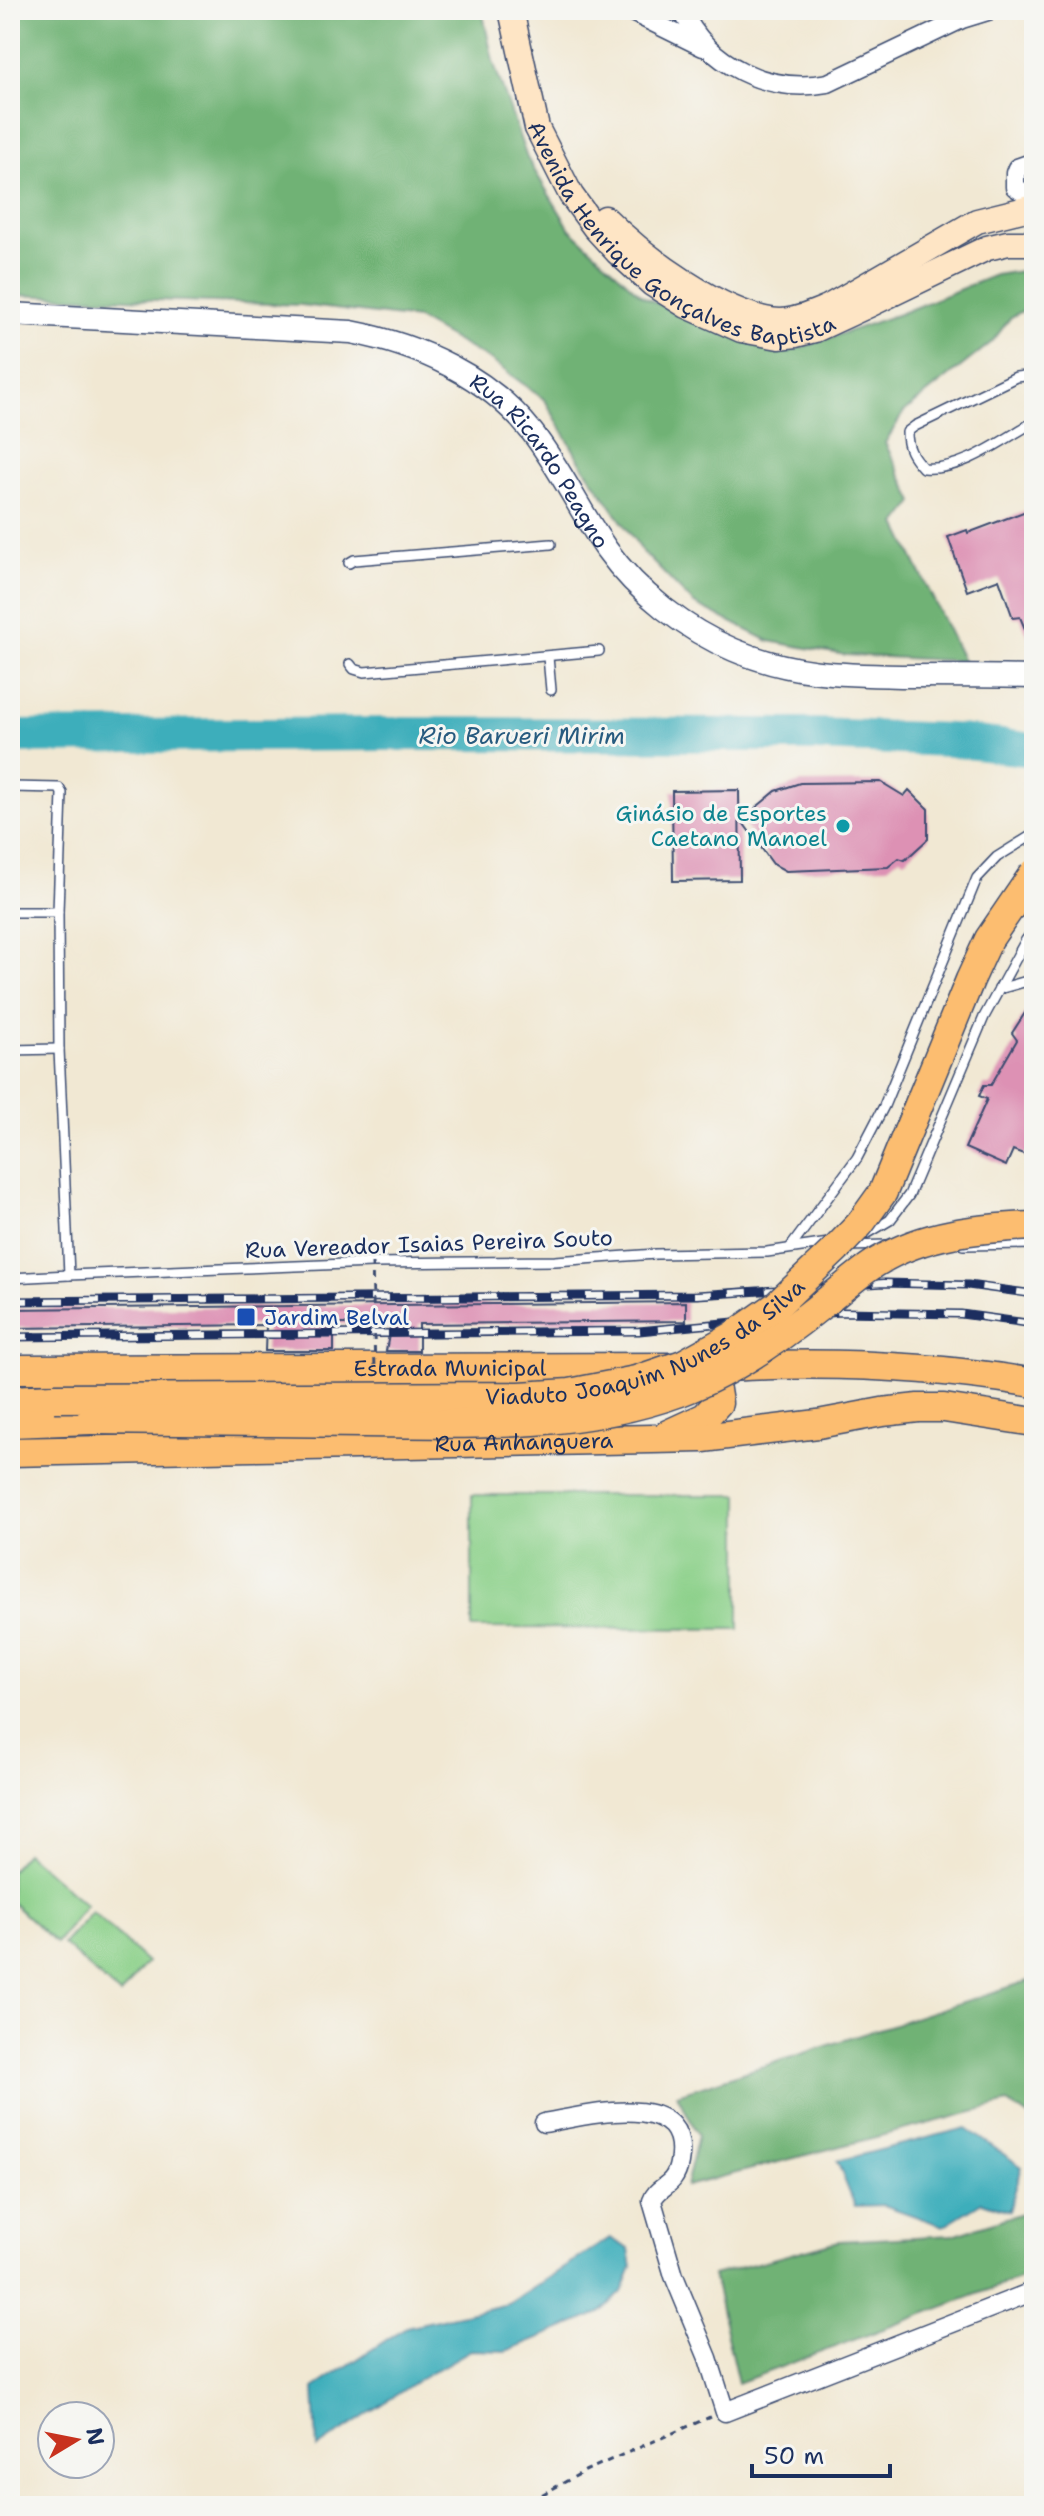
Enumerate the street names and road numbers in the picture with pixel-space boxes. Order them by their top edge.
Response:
street label: Avenida Henrique Gonçalves Baptista [521,116,840,352]
street label: Rua Ricardo Peagno [464,367,616,554]
street label: Rua Vereador Isaias Pereira Souto [245,1223,613,1265]
street label: Viaduto Joaquim Nunes da Silva [485,1272,811,1411]
street label: Estrada Municipal [354,1353,547,1382]
street label: Rua Anhanguera [434,1425,614,1458]

